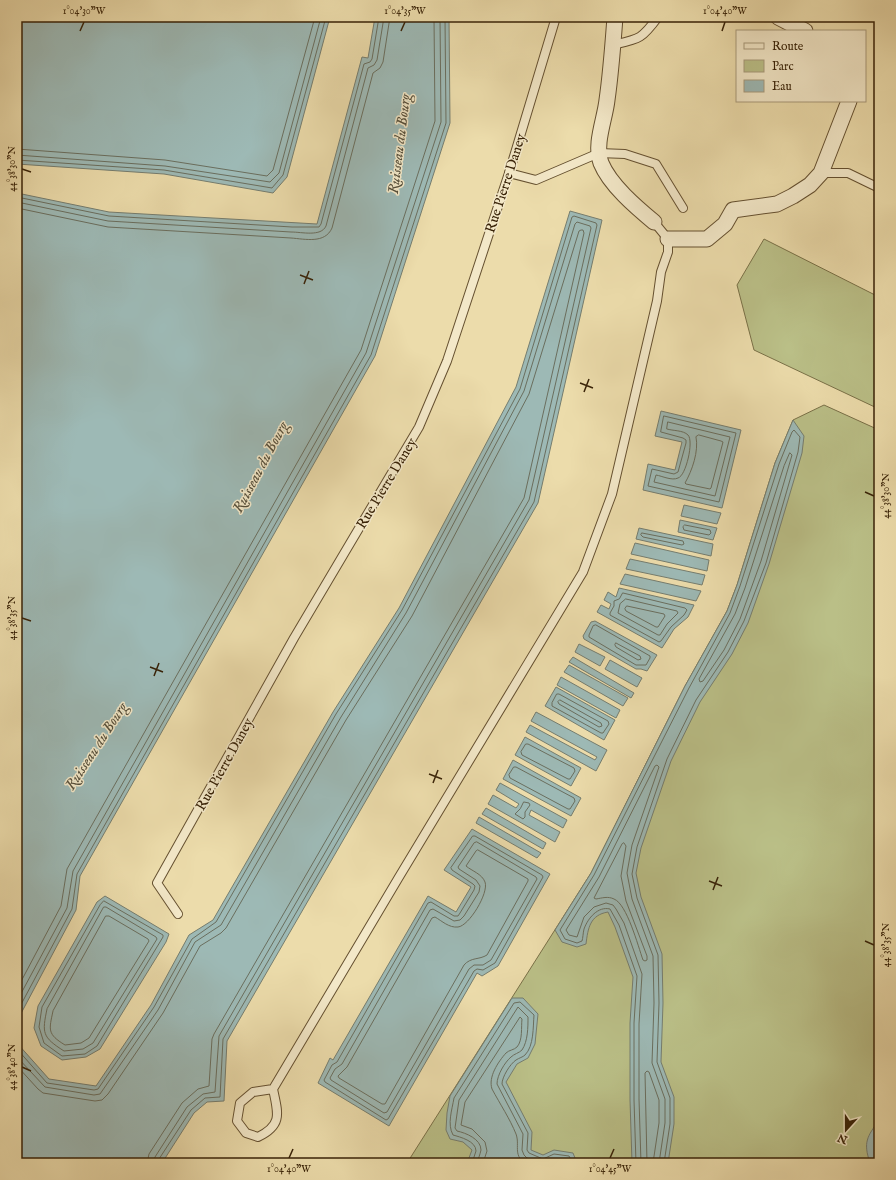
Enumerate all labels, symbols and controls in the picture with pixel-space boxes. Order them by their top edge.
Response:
text: 1°04'30"W [63,5,106,18]
text: 1°04'35"W [384,5,426,18]
text: 1°04'40"W [703,5,747,18]
legend [736,30,866,102]
text: Route [772,39,804,54]
text: Parc [772,59,794,74]
text: Eau [772,79,792,94]
water label: Ruisseau du Bourg [384,92,416,195]
street label: Rue Pierre Daney [481,131,531,235]
text: 44°38'30"N [6,146,19,192]
water label: Ruisseau du Bourg [228,417,294,517]
street label: Rue Pierre Daney [353,434,421,532]
text: 44°38'30"N [880,473,893,519]
text: 44°38'35"N [6,595,19,640]
water label: Ruisseau du Bourg [61,698,133,794]
street label: Rue Pierre Daney [192,715,258,814]
text: 44°38'35"N [880,922,893,967]
text: 44°38'40"N [6,1043,19,1090]
north arrow [826,1110,866,1150]
text: N [835,1130,851,1147]
text: 1°04'40"W [267,1163,311,1176]
text: 1°04'45"W [589,1163,632,1176]

